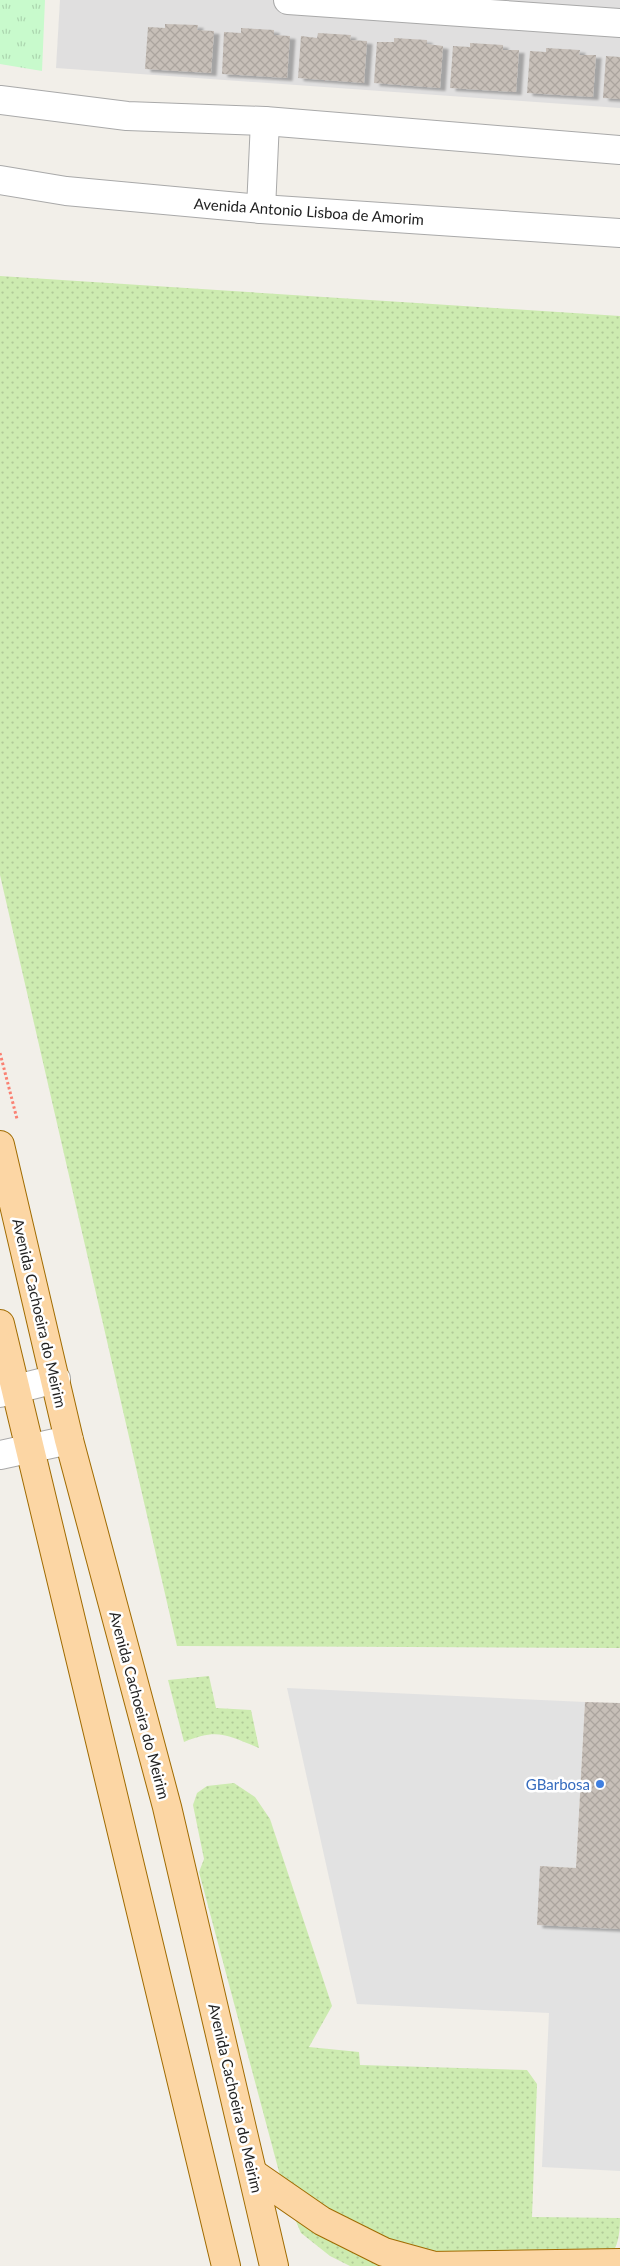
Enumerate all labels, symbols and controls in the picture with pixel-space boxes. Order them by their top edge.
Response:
street label: Avenida Antonio Lisboa de Amorim [193,194,425,228]
street label: Avenida Cachoeira do Meirim [9,1217,71,1409]
street label: Avenida Cachoeira do Meirim [106,1609,174,1801]
place label: GBarbosa [526,1775,590,1793]
marker: GBarbosa [594,1778,606,1790]
street label: Avenida Cachoeira do Meirim [205,2002,267,2194]

